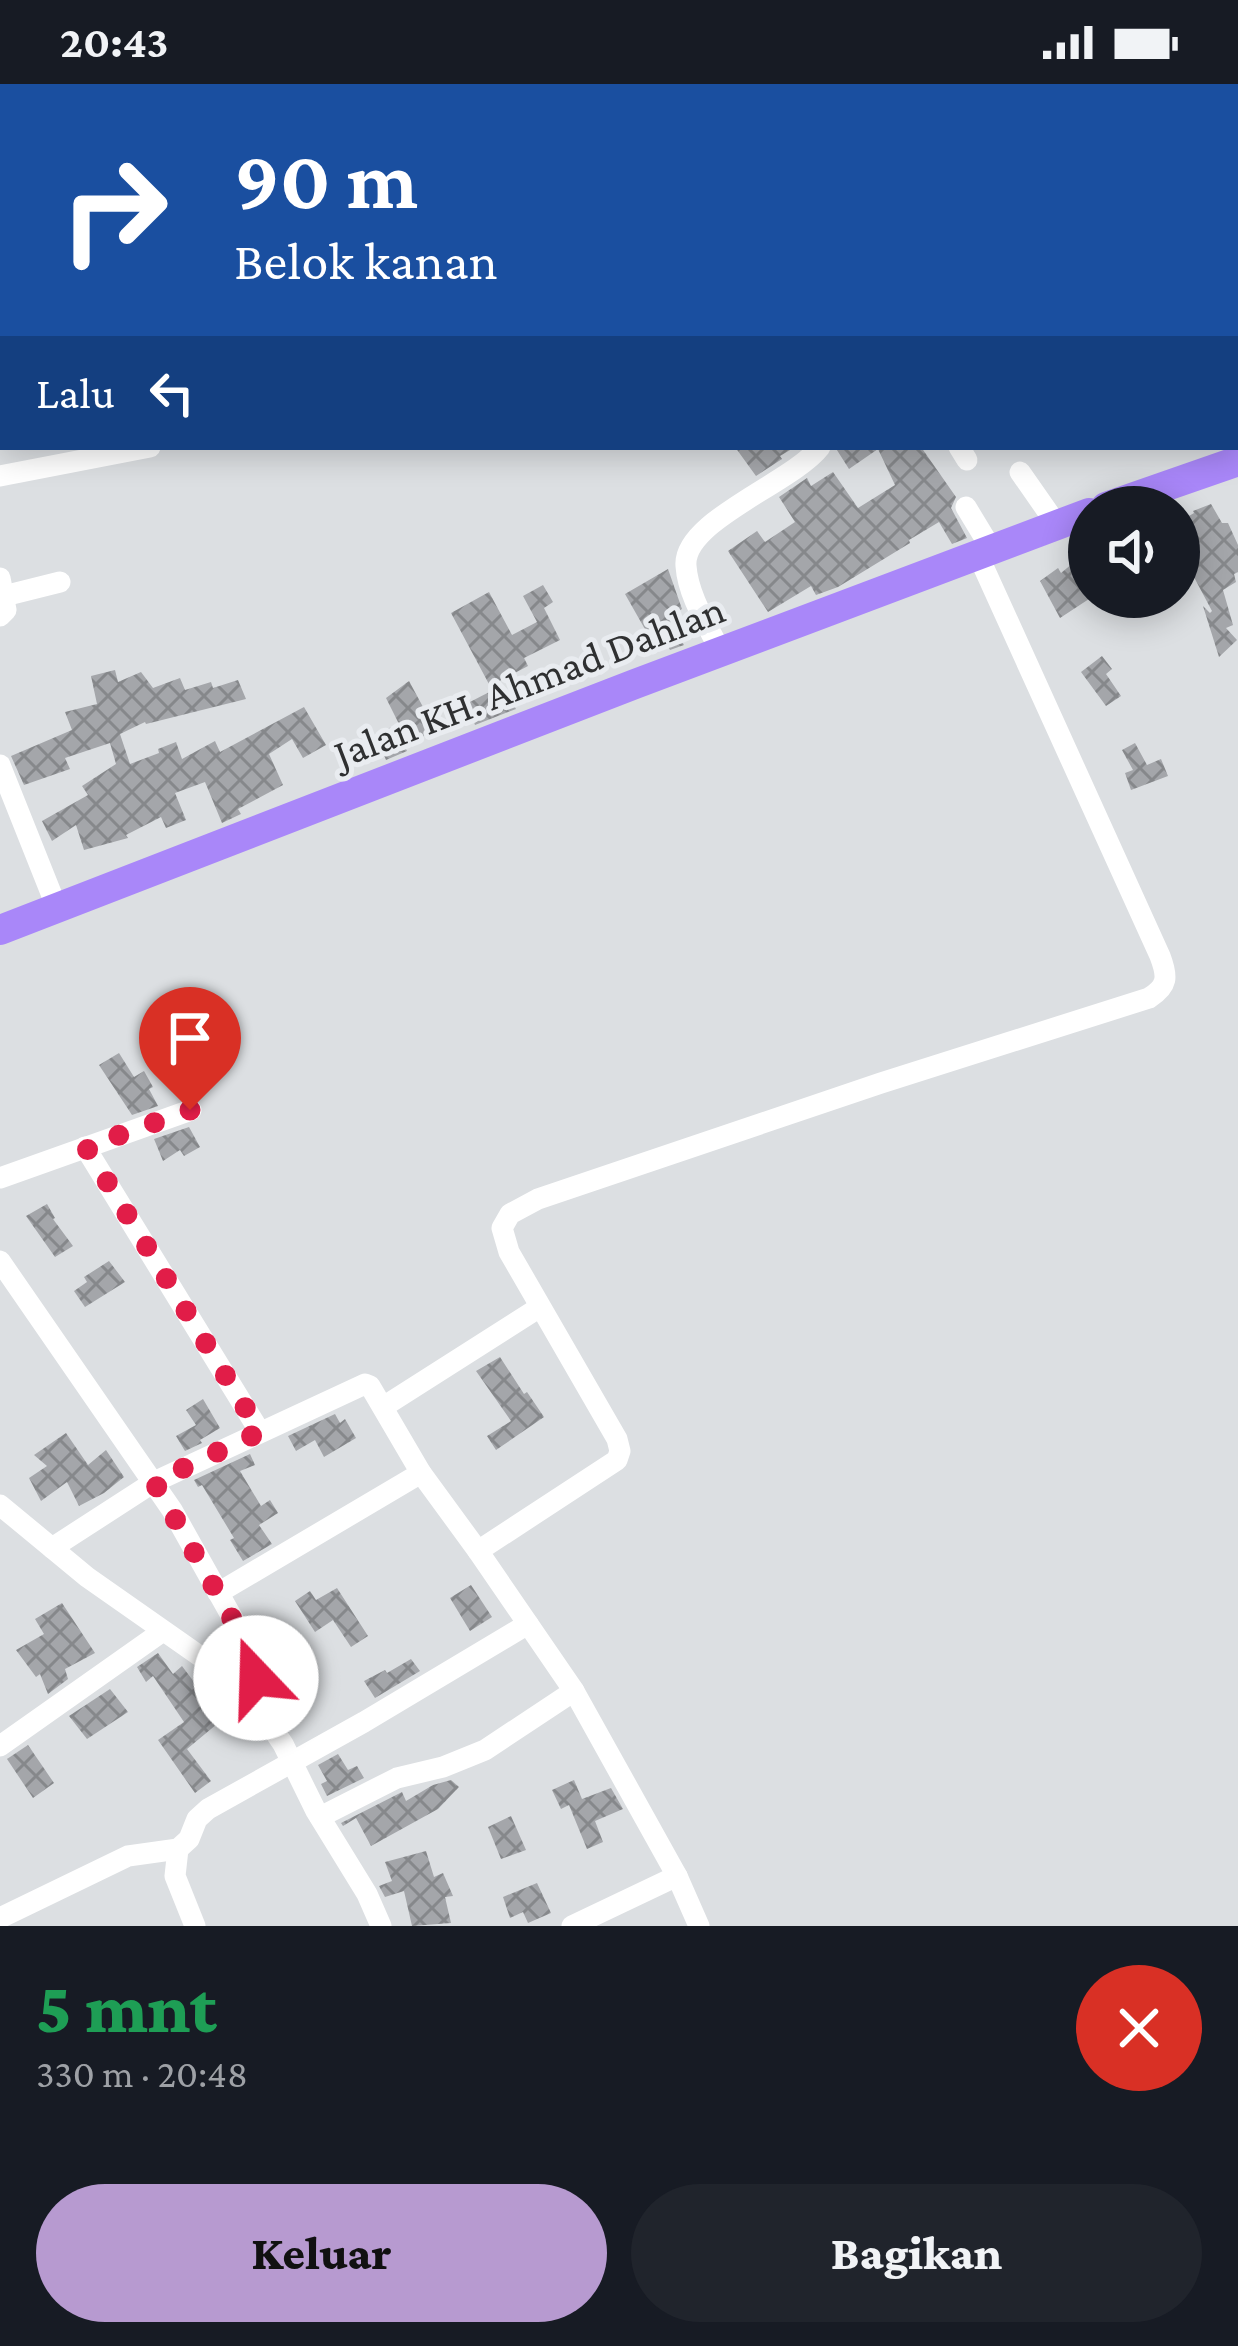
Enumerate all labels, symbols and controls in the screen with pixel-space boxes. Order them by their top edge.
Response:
text: 20:43 [60,17,169,67]
icon: right [36,132,192,288]
text: 90 m [234,133,418,226]
text: Belok kanan [234,231,498,291]
icon: left [139,360,205,426]
text: Lalu [36,368,115,418]
map controls [1068,486,1200,618]
button: sound [1068,486,1200,618]
street label: Jalan KH. Ahmad Dahlan [323,585,731,779]
pin [139,987,241,1110]
icon: arrive [157,1005,223,1071]
position arrow [193,1615,319,1741]
button: close [1076,1965,1202,2091]
text: 5 mnt [36,1967,217,2047]
text: 330 m · 20:48 [36,2052,248,2095]
button: Keluar [36,2184,607,2322]
button: Bagikan [631,2184,1202,2322]

